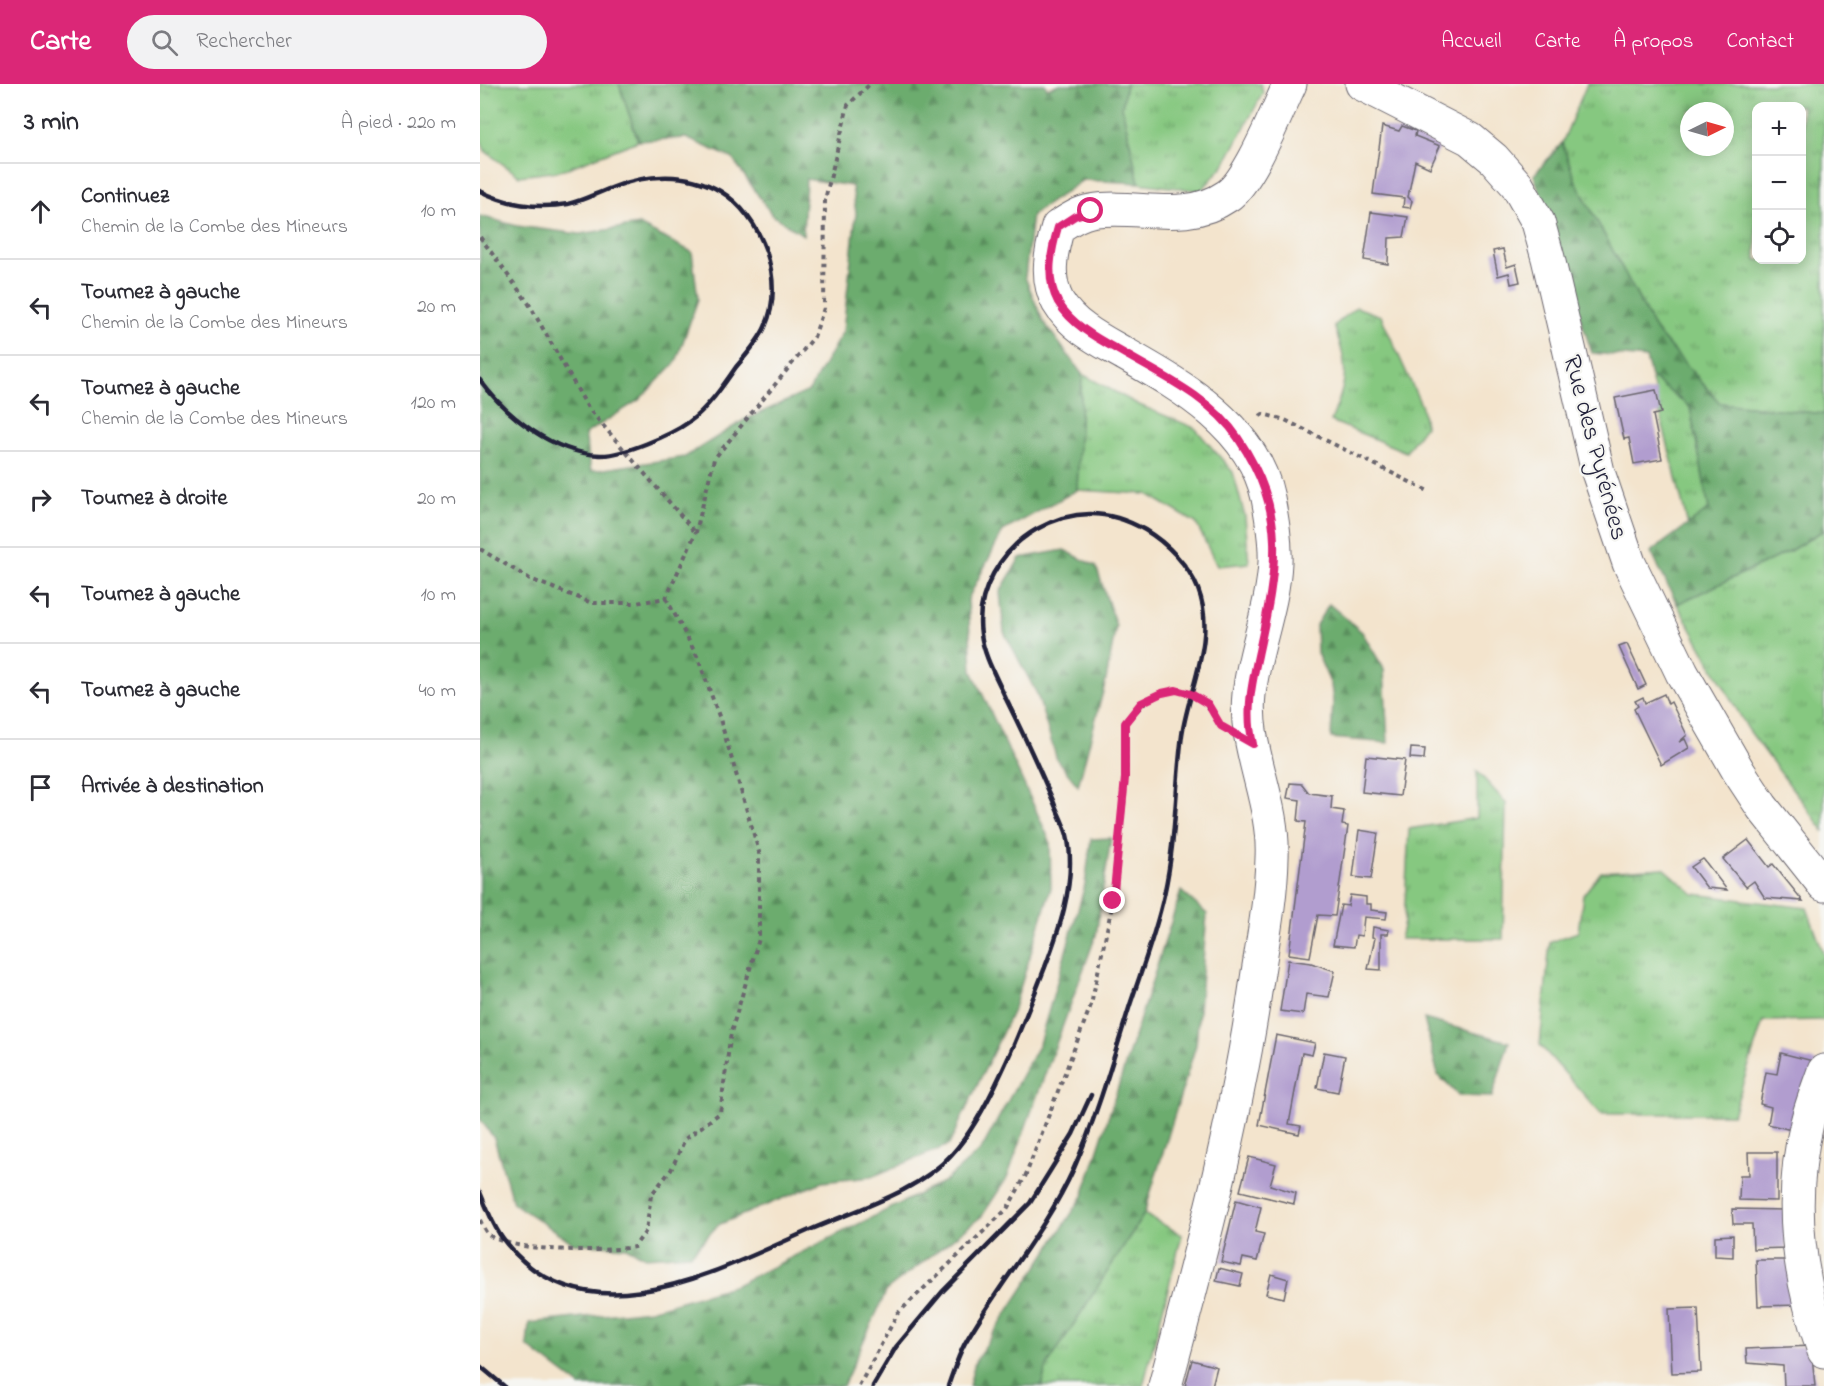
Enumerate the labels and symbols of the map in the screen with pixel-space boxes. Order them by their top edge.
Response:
north arrow [1680,102,1734,156]
route start [1077,197,1103,223]
street label: Rue des Pyrénées [1551,351,1637,545]
route end [1099,887,1125,913]

